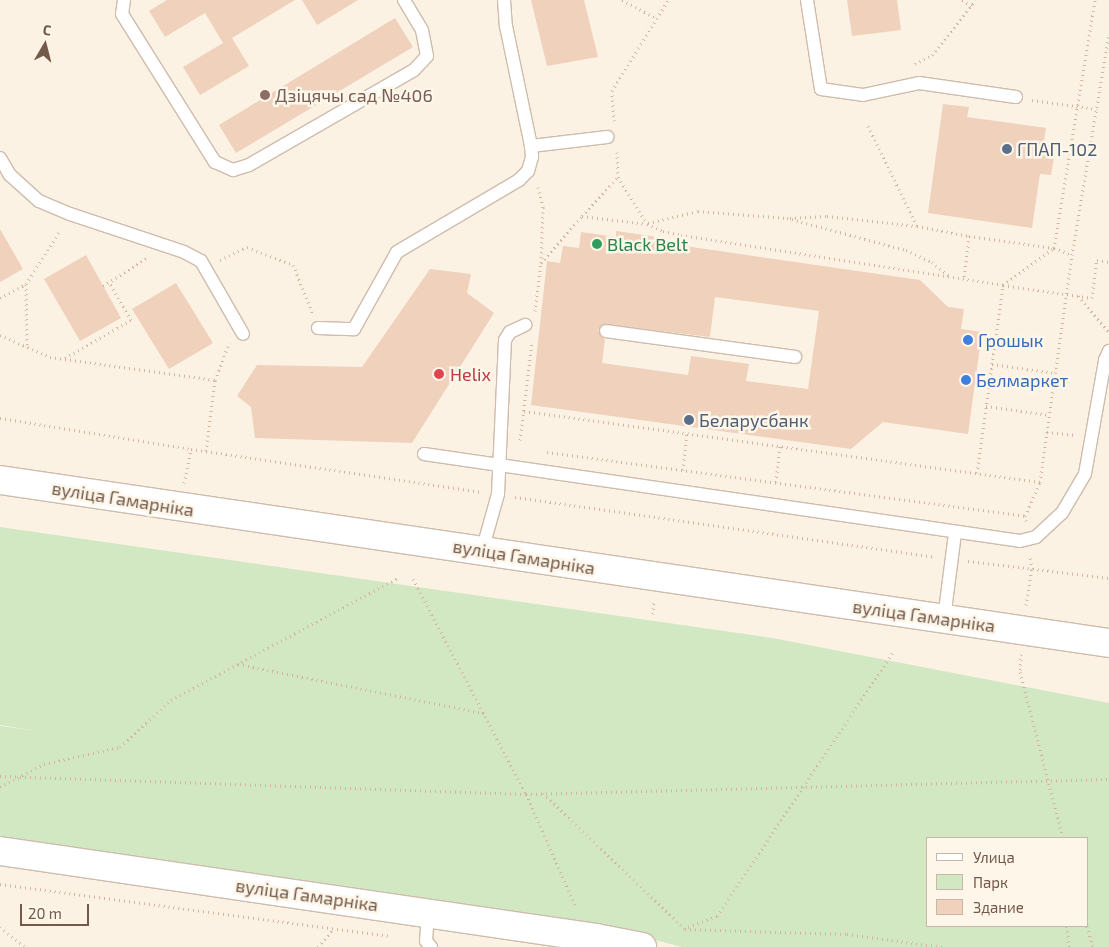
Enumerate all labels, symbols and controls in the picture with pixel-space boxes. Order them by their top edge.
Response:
north arrow [20,20,70,70]
text: С [42,21,52,39]
place label: Дзіцячы сад №406 [275,84,433,106]
marker: Дзіцячы сад №406 [259,89,271,101]
place label: ГПАП-102 [1017,138,1097,160]
marker: ГПАП-102 [1001,143,1013,155]
place label: Black Belt [607,233,688,255]
marker: Black Belt [591,238,603,250]
place label: Грошык [978,329,1043,351]
marker: Грошык [962,334,974,346]
place label: Helix [450,363,491,385]
marker: Helix [432,367,446,381]
place label: Белмаркет [976,369,1068,391]
marker: Белмаркет [960,374,972,386]
place label: Беларусбанк [699,409,809,431]
marker: Беларусбанк [683,414,695,426]
street label: вуліца Гамарніка [50,477,196,521]
street label: вуліца Гамарніка [451,535,597,579]
street label: вуліца Гамарніка [851,595,997,637]
legend [926,837,1089,927]
text: Улица [973,848,1015,866]
text: Парк [973,873,1008,891]
street label: вуліца Гамарніка [234,874,380,916]
scale bar [22,894,91,926]
text: Здание [973,898,1024,916]
text: 20 m [28,904,62,922]

